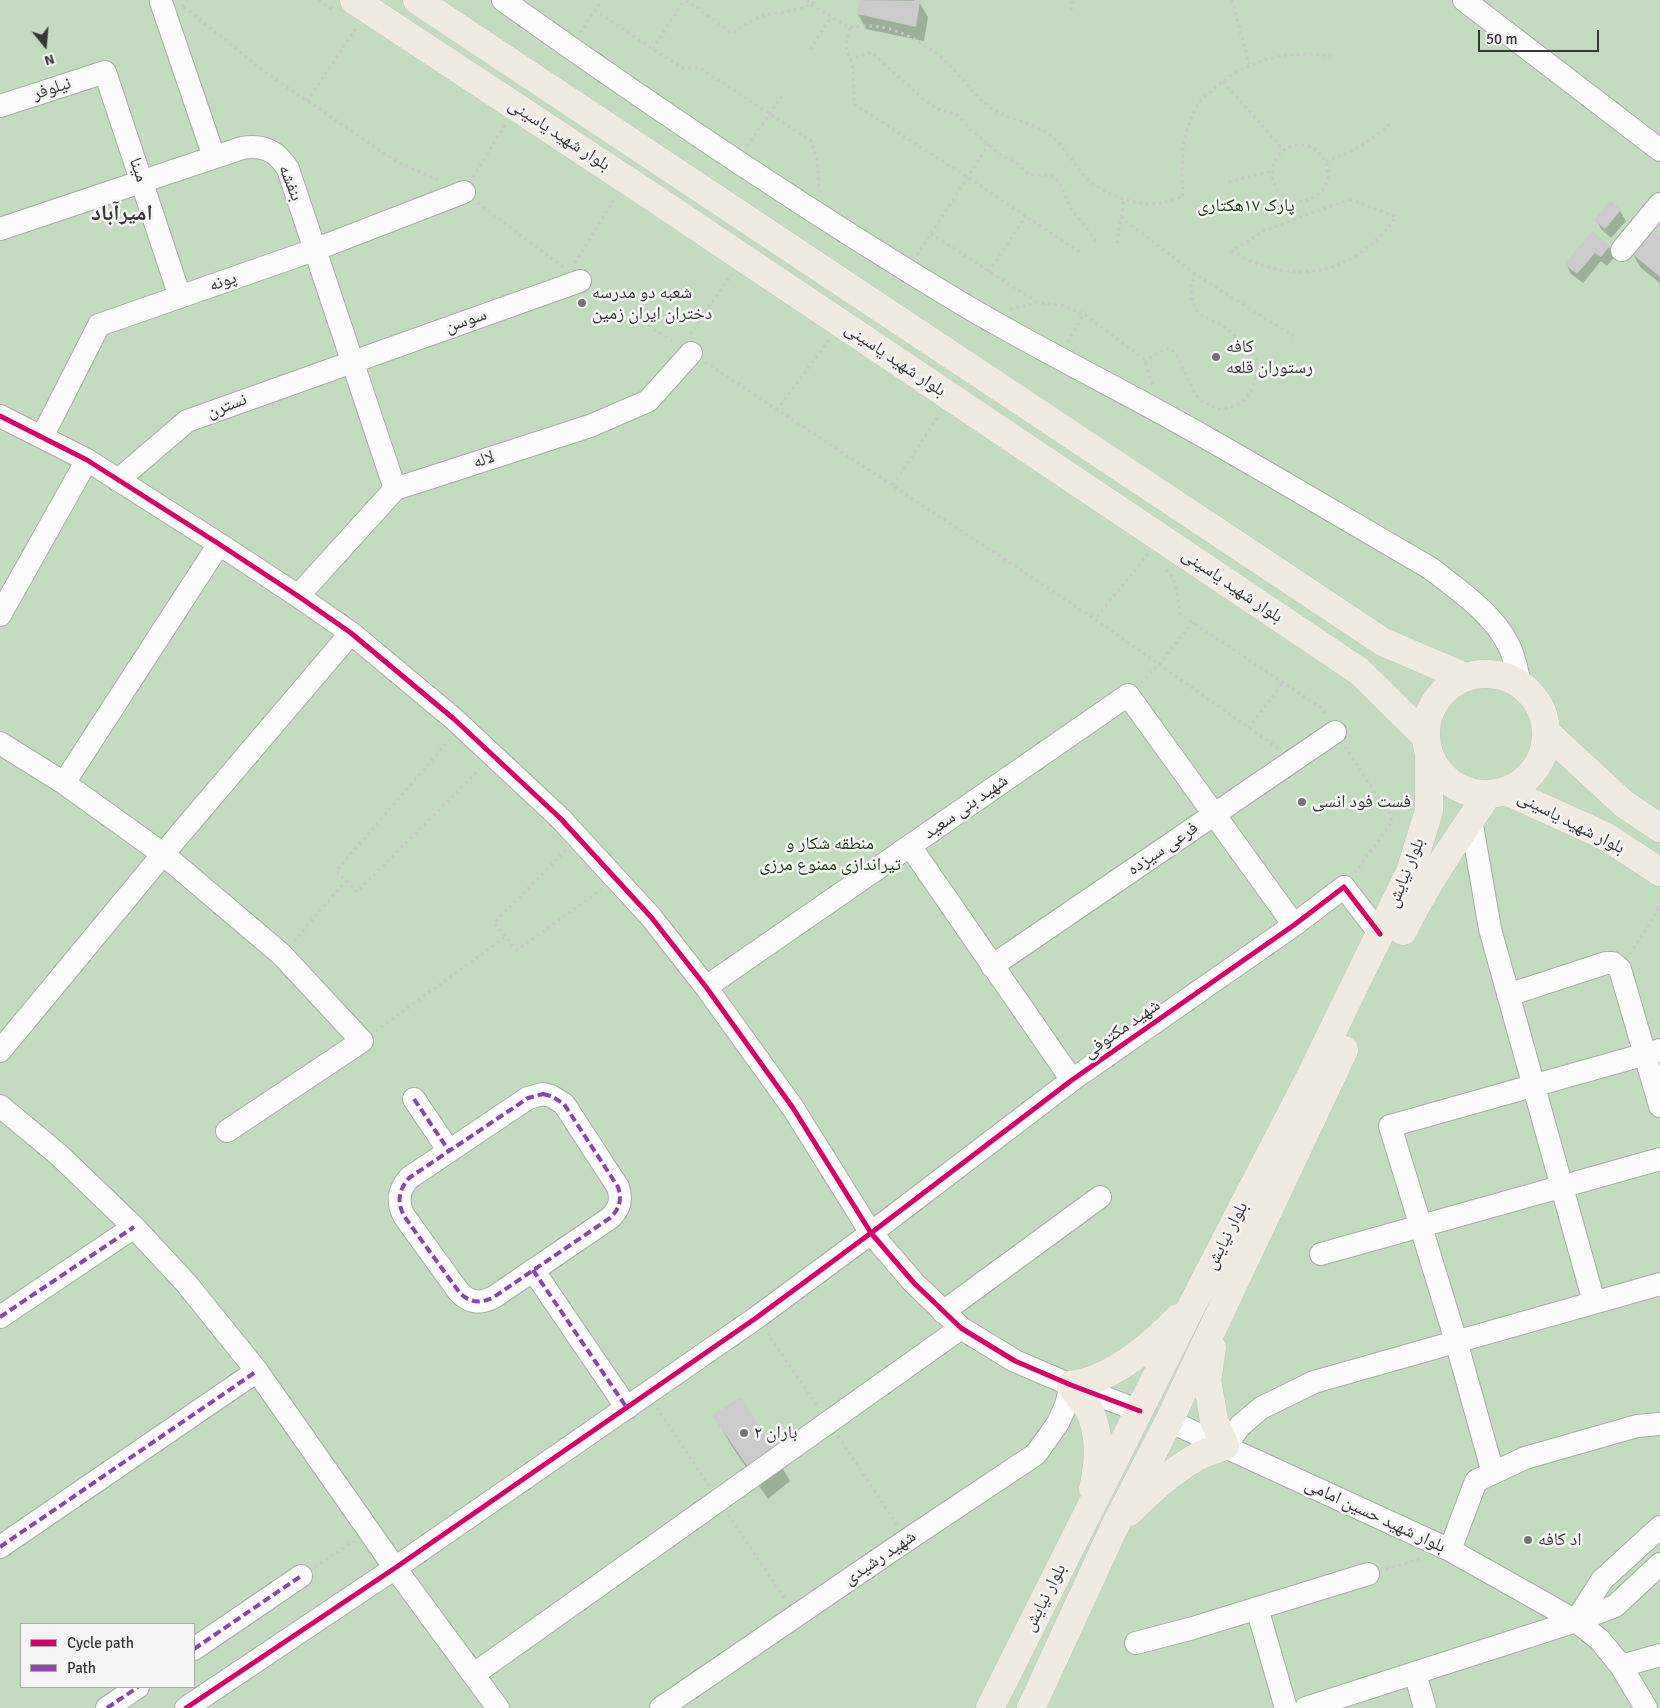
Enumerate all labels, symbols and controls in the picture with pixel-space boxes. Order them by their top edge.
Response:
north arrow [20,20,70,70]
scale bar [1480,20,1601,52]
text: 50 m [1486,30,1517,48]
text: N [42,50,57,69]
street label: نیلوفر [30,73,74,105]
street label: بلوار شهید یاسینی [504,94,614,176]
street label: مینا [124,155,152,185]
street label: بنفشه [273,162,307,204]
park label: پارک ۱۷هکتاری [1197,195,1295,217]
district label: امیرآباد [91,201,153,227]
street label: پونه [206,267,240,297]
place label: شعبه دو مدرسه دختران ایران زمین [592,282,712,324]
marker: شعبه دو مدرسه دختران ایران زمین [576,297,588,309]
street label: سوسن [442,304,490,338]
street label: بلوار شهید یاسینی [840,318,950,402]
place label: کافه رستوران قلعه [1226,336,1313,378]
marker: کافه رستوران قلعه [1210,351,1222,363]
street label: نسترن [204,389,250,423]
street label: لاله [471,446,497,474]
street label: بلوار شهید یاسینی [1177,544,1287,628]
street label: شهید بنی سعید [919,770,1013,844]
street label: بلوار شهید یاسینی [1514,787,1628,859]
place label: فست فود انسی [1312,791,1411,813]
marker: فست فود انسی [1296,796,1308,808]
street label: فرعی سیزده [1124,817,1202,881]
park label: منطقه شکار و تیراندازی ممنوع مرزی [759,833,901,876]
street label: بلوار نیایش [1382,835,1430,911]
street label: شهید مکتوفی [1079,995,1165,1063]
street label: بلوار نیایش [1201,1198,1253,1274]
place label: باران ۲ [754,1422,797,1444]
marker: باران ۲ [738,1427,750,1439]
street label: بلوار شهید حسین امامی [1301,1474,1449,1558]
street label: شهید رشیدی [840,1526,920,1590]
place label: اد کافه [1538,1529,1581,1551]
marker: اد کافه [1522,1534,1534,1546]
street label: بلوار نیایش [1019,1560,1071,1636]
legend [20,1623,195,1688]
text: Cycle path [67,1634,134,1652]
text: Path [67,1659,96,1677]

